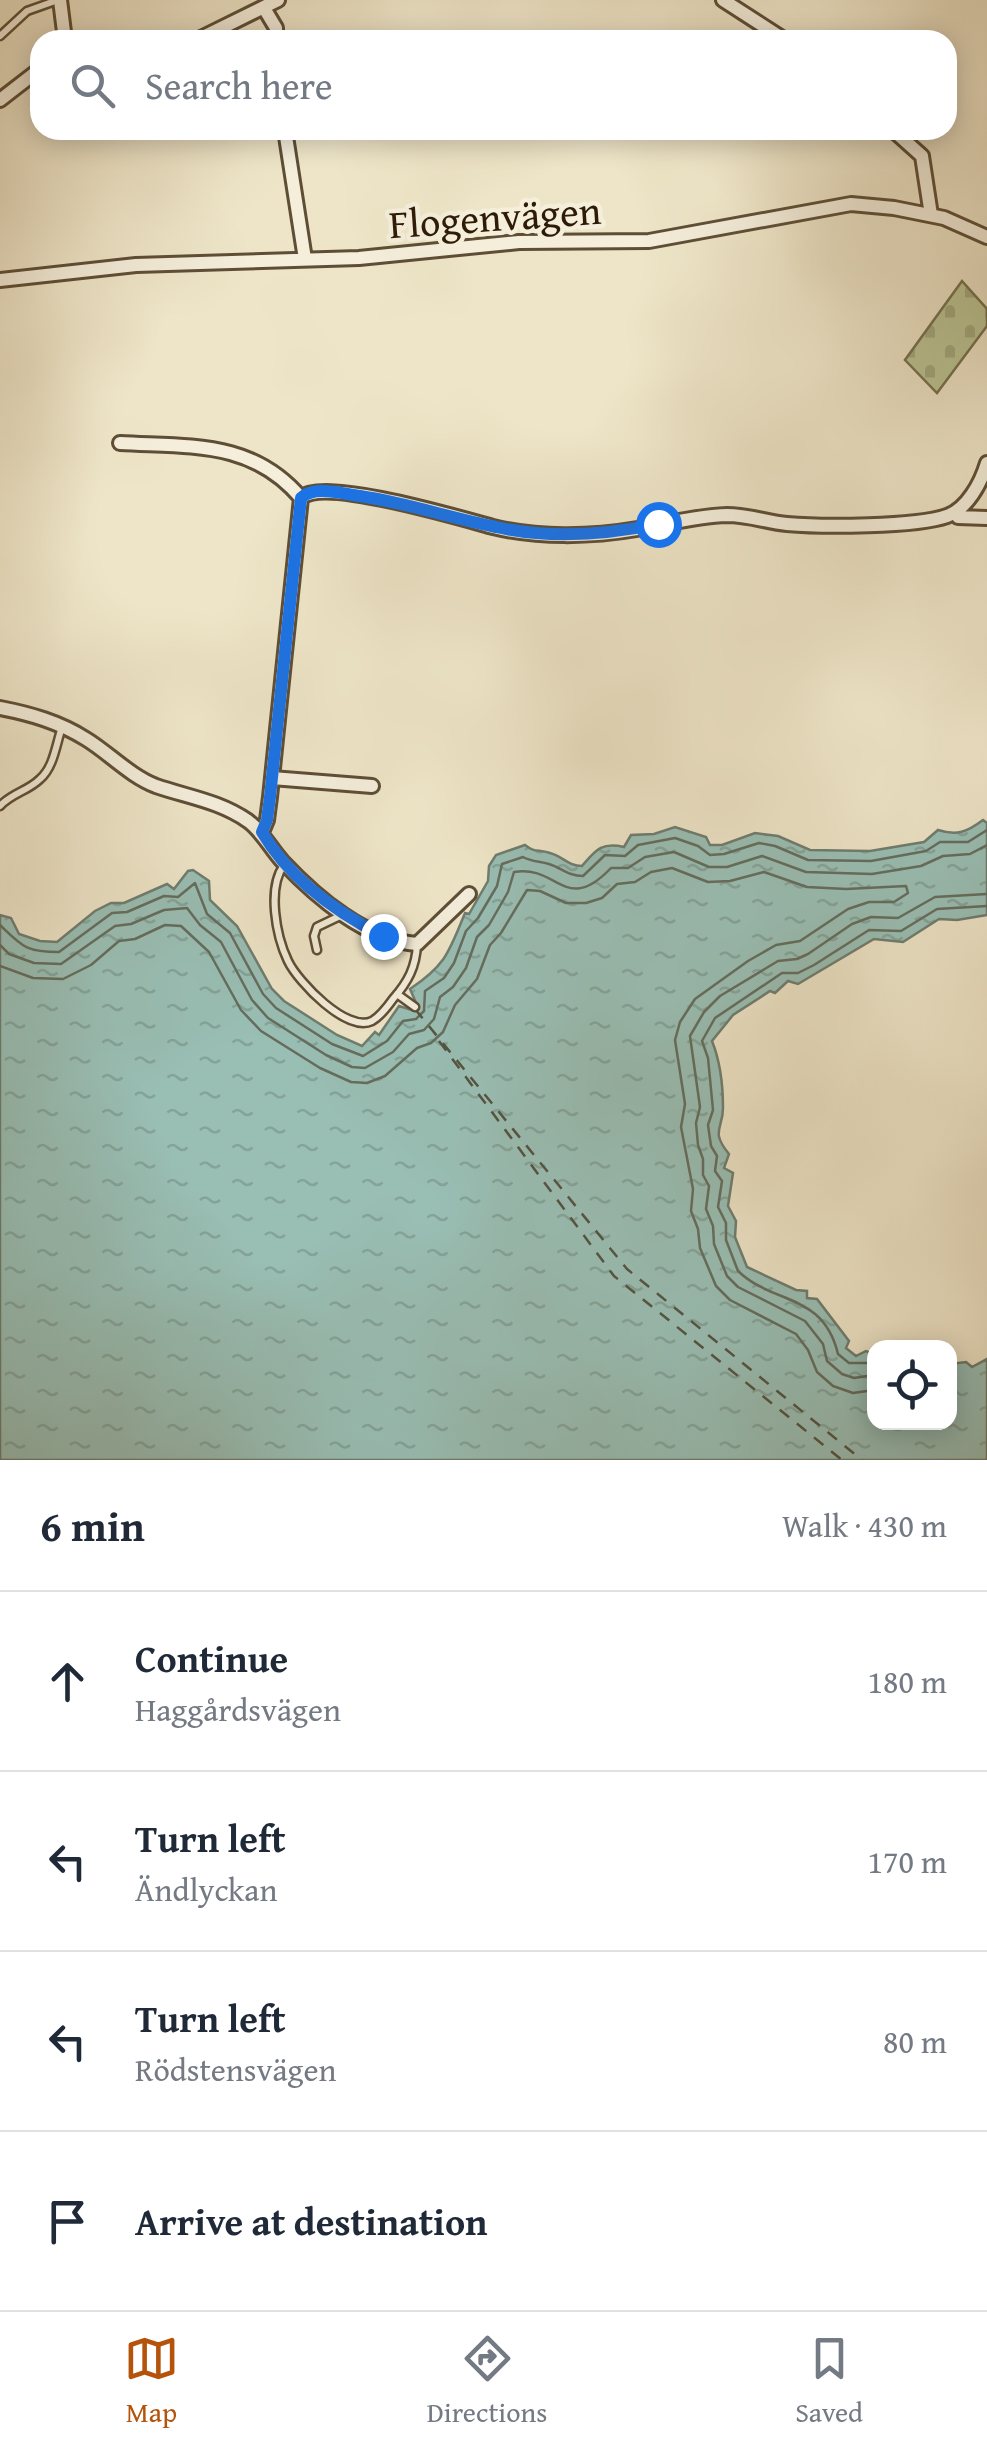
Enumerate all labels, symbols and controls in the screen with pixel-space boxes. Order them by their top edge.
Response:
search box [30,30,957,140]
text: Search here [145,57,333,113]
icon: search [65,58,120,113]
street label: Flogenvägen [387,180,603,253]
route start [636,502,682,548]
route end [361,914,407,960]
map controls [867,1340,957,1430]
button: locate [867,1340,957,1430]
text: 6 min [40,1495,145,1556]
text: Walk · 430 m [782,1502,947,1549]
text: Continue [135,1630,288,1686]
icon: ahead [40,1654,95,1709]
text: 180 m [868,1658,947,1705]
text: Haggårdsvägen [135,1686,341,1733]
text: Turn left [135,1810,286,1866]
icon: left [40,1834,95,1889]
text: 170 m [868,1838,947,1885]
text: Ändlyckan [135,1866,277,1913]
text: Turn left [135,1990,286,2046]
icon: left [40,2014,95,2069]
text: 80 m [883,2018,947,2065]
text: Rödstensvägen [135,2046,336,2093]
text: Arrive at destination [135,2193,488,2249]
icon: arrive [40,2194,95,2249]
tab: Map [124,2331,179,2432]
tab: Directions [427,2331,547,2432]
tab: Saved [795,2331,863,2432]

